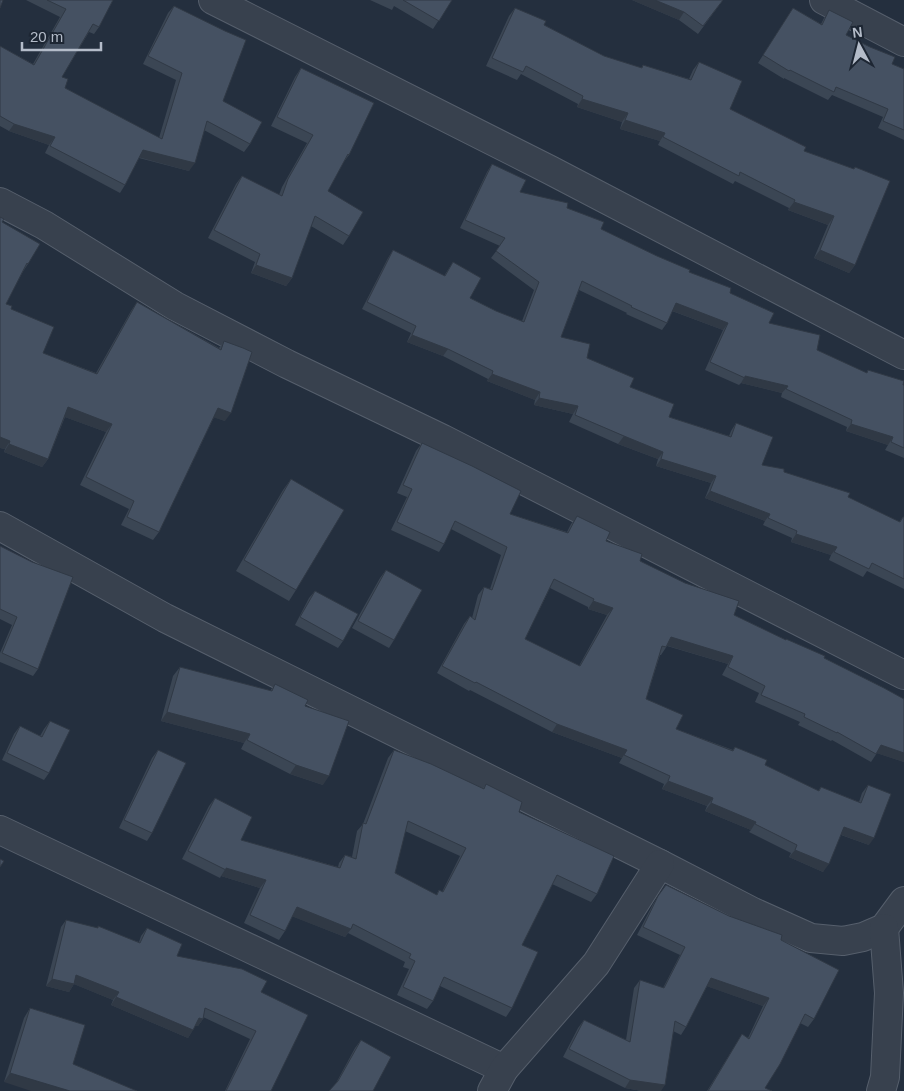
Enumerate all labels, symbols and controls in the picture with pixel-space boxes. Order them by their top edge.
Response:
scale bar [22,20,101,52]
north arrow [834,20,884,70]
text: N [851,24,863,41]
text: 20 m [30,28,63,45]

